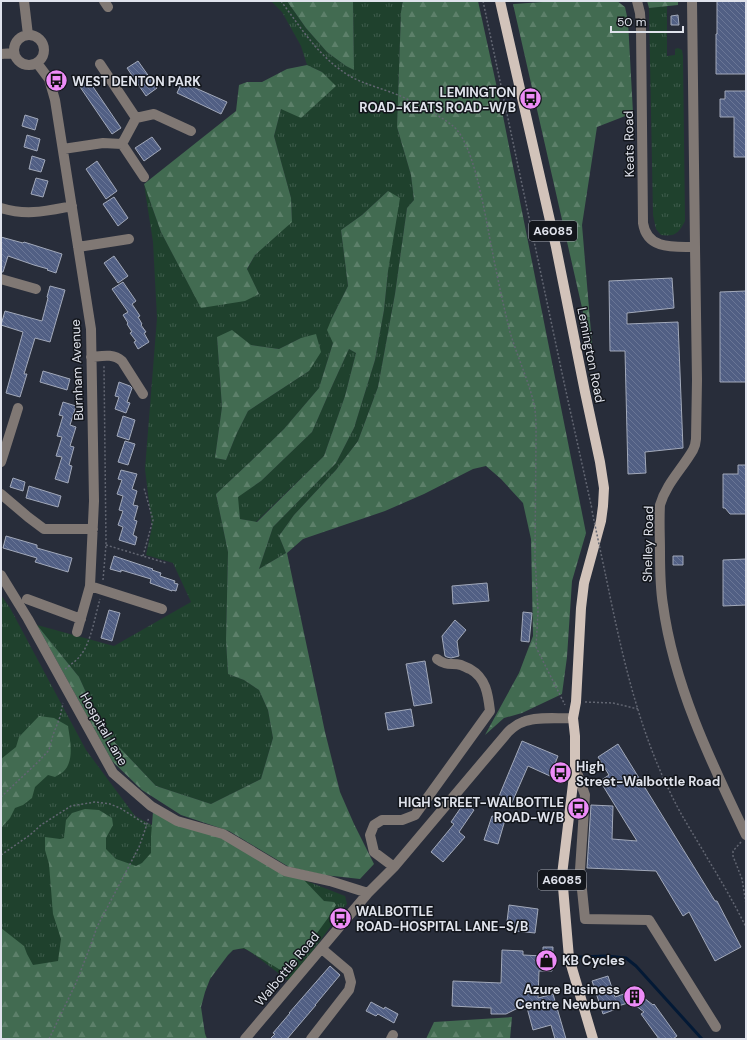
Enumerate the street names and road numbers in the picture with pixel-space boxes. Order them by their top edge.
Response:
street label: Keats Road [620,110,638,178]
road number: A6085 [529,221,577,241]
street label: Lemington Road [573,306,609,404]
street label: Burnham Avenue [67,319,87,421]
street label: Shelley Road [639,506,657,582]
street label: Hospital Lane [76,689,132,769]
road number: A6085 [538,870,586,890]
street label: Walbottle Road [251,928,323,1010]

